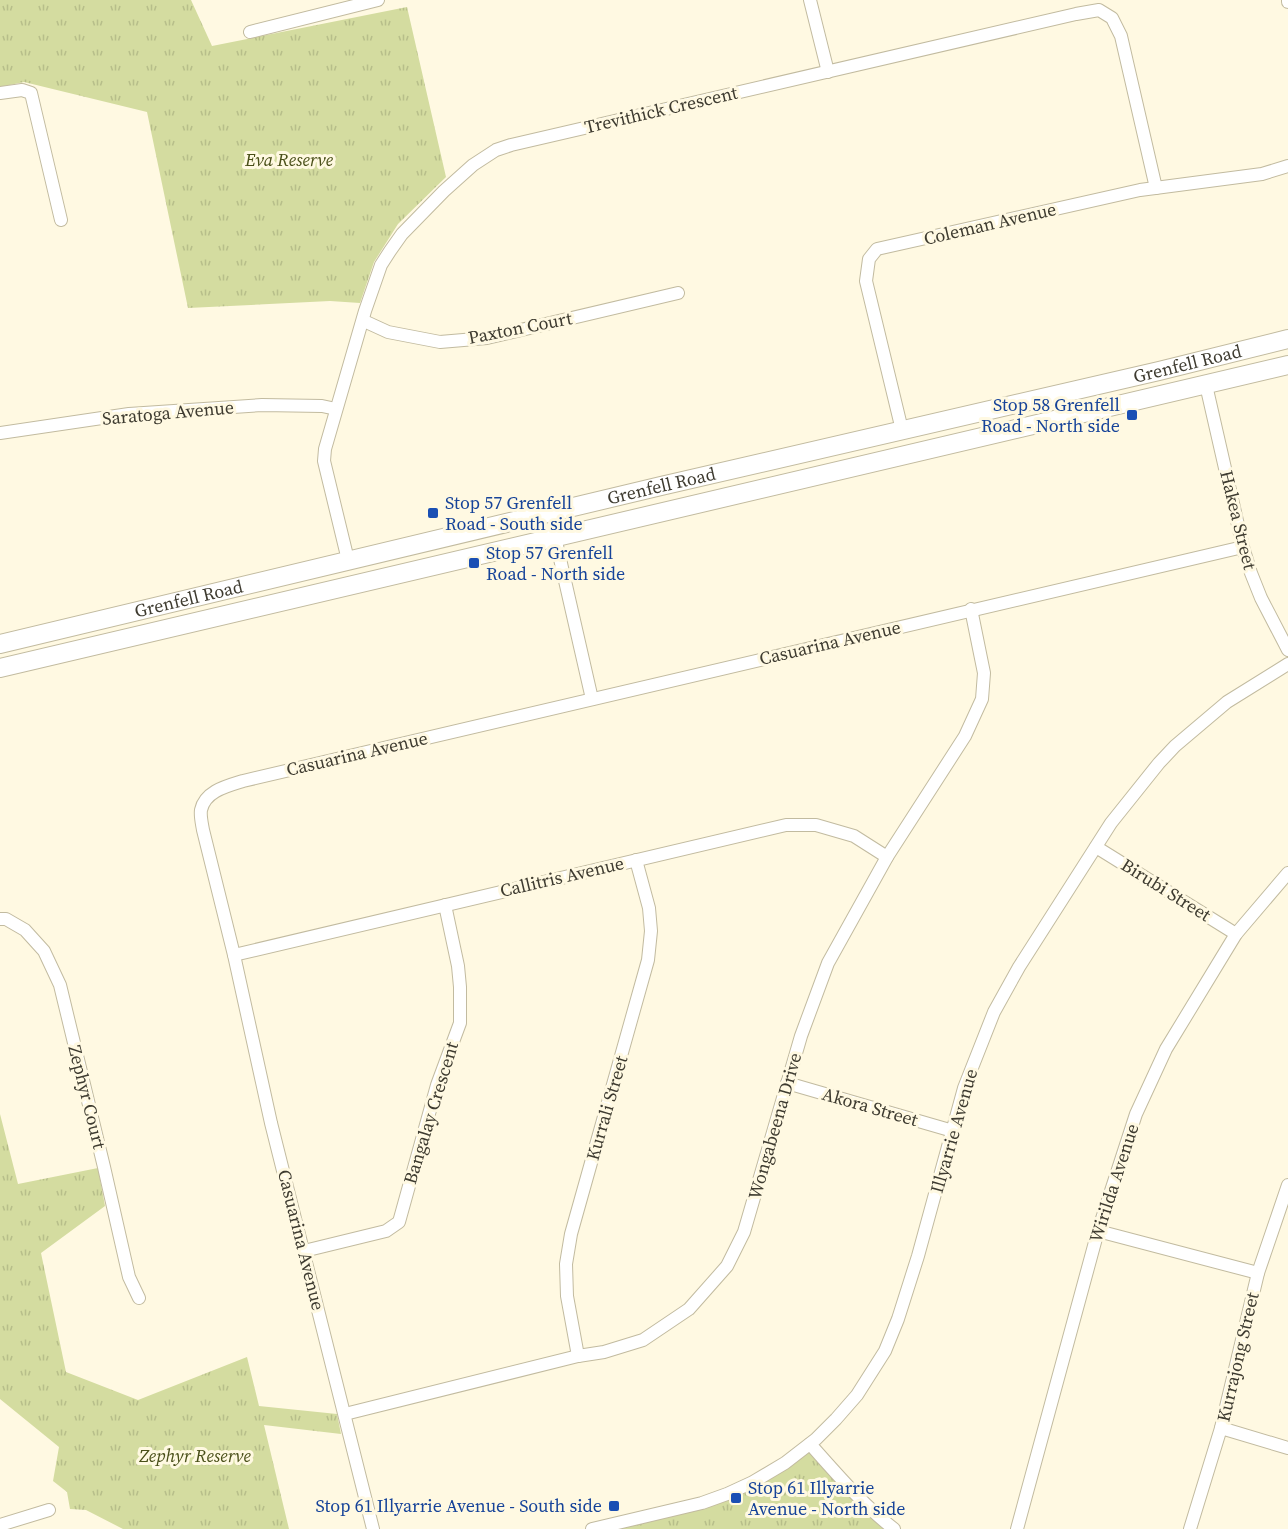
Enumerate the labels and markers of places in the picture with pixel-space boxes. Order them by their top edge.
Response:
place label: Stop 58 Grenfell Road - North side [981,392,1120,438]
marker: Stop 58 Grenfell Road - North side [1125,408,1139,422]
place label: Stop 57 Grenfell Road - South side [445,490,583,536]
marker: Stop 57 Grenfell Road - South side [426,506,440,520]
place label: Stop 57 Grenfell Road - North side [486,540,625,586]
marker: Stop 57 Grenfell Road - North side [467,556,481,570]
place label: Stop 61 Illyarrie Avenue - North side [748,1475,905,1521]
marker: Stop 61 Illyarrie Avenue - North side [729,1491,743,1505]
place label: Stop 61 Illyarrie Avenue - South side [315,1493,602,1518]
marker: Stop 61 Illyarrie Avenue - South side [607,1499,621,1513]

